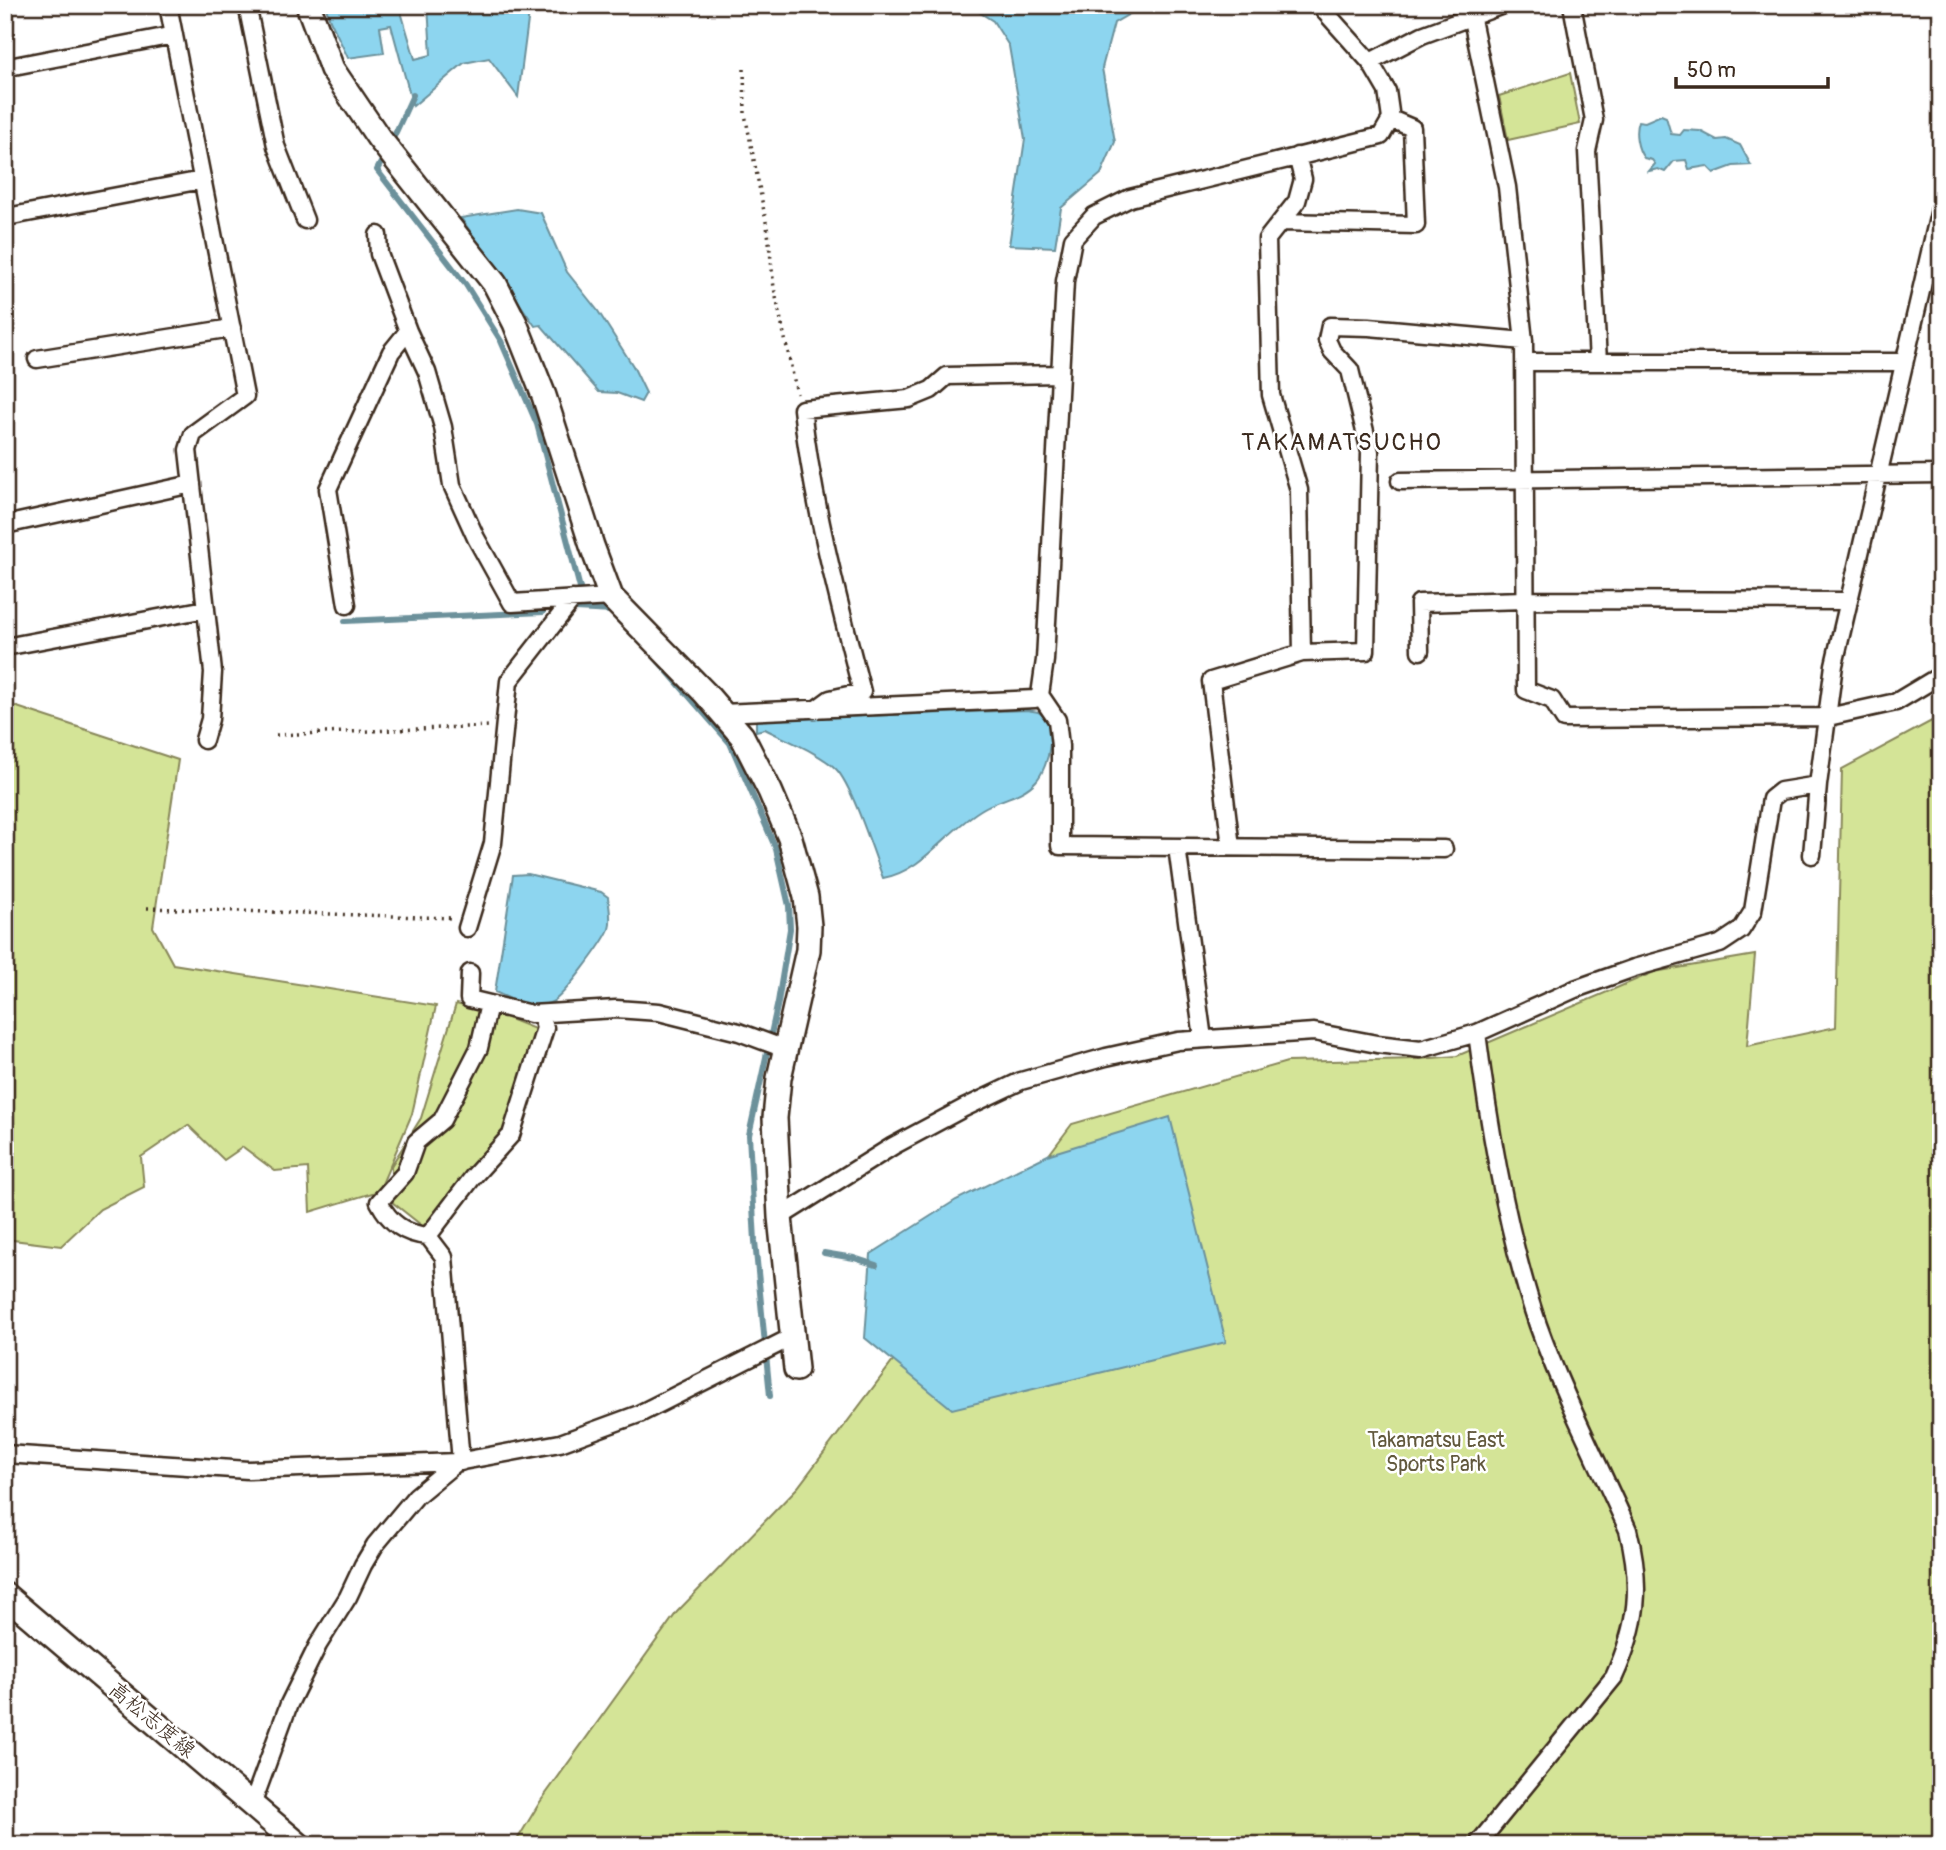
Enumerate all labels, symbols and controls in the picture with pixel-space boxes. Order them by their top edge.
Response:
scale bar [1676,46,1829,90]
text: 50 m [1687,57,1736,84]
district label: TAKAMATSUCHO [1241,428,1443,457]
park label: Takamatsu East Sports Park [1367,1427,1505,1478]
street label: 高松志度線 [103,1676,201,1764]

